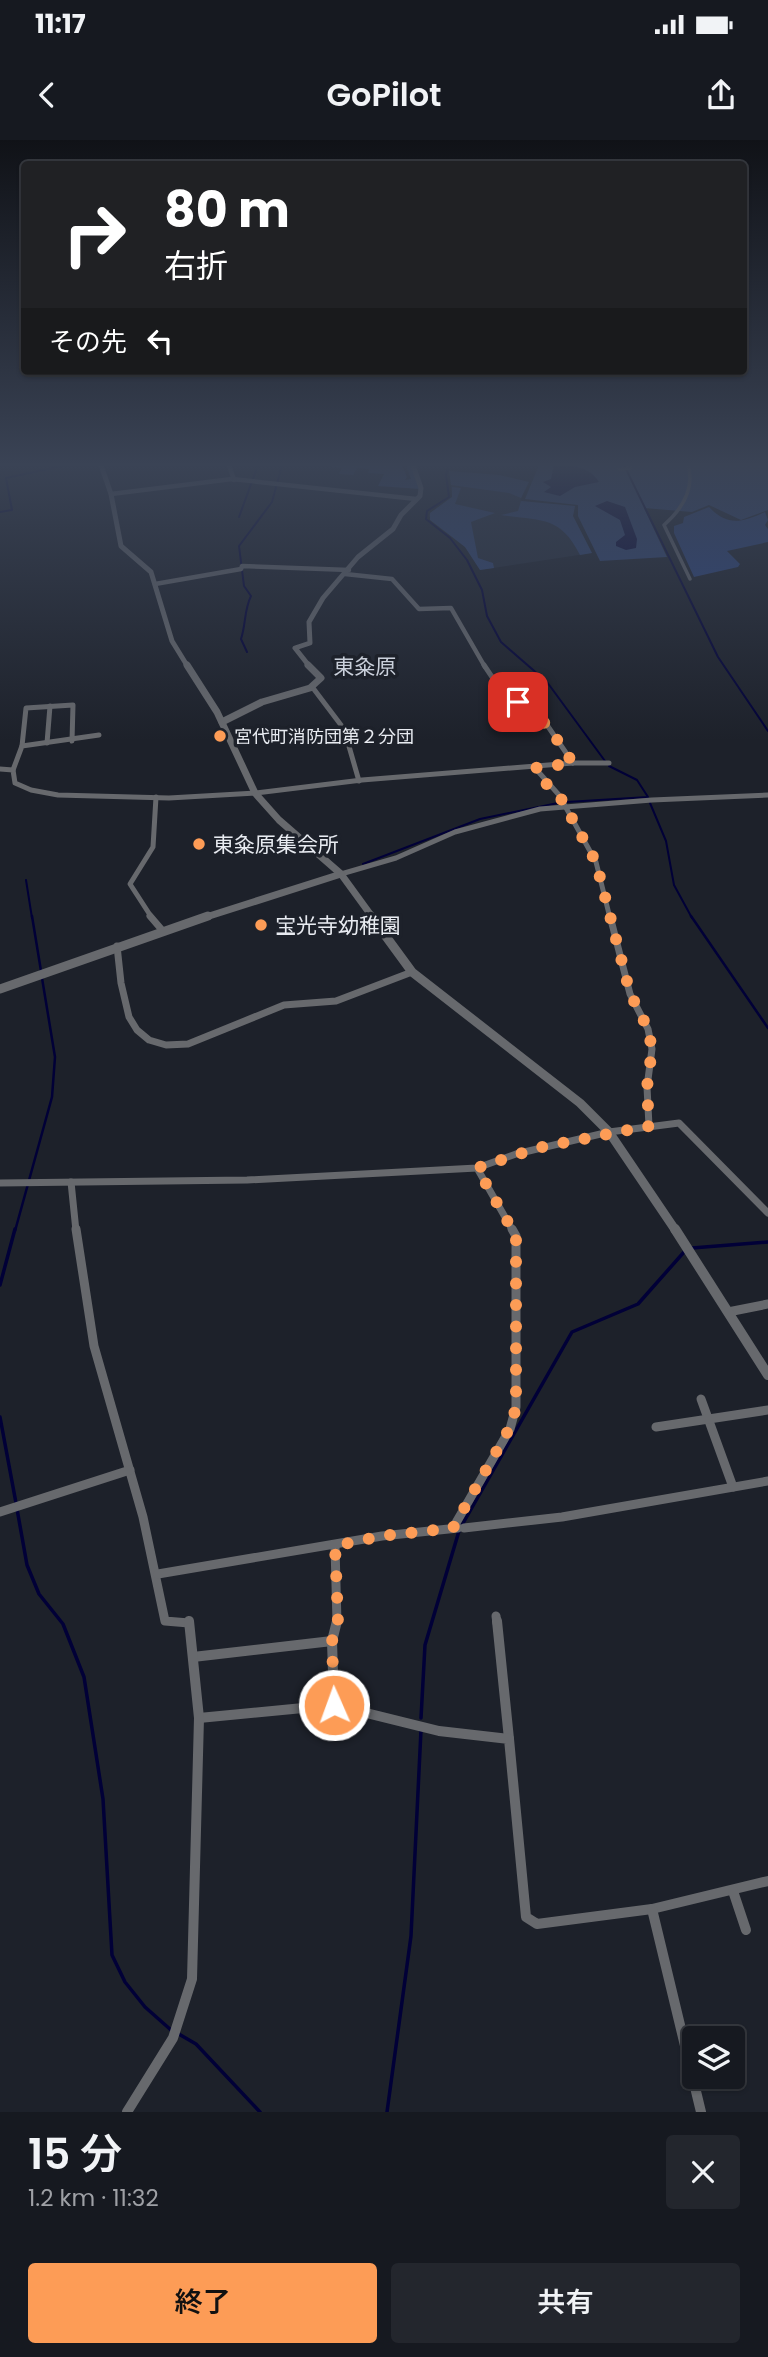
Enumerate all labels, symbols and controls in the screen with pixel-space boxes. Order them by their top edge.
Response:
text: 11:17 [35,6,86,42]
text: GoPilot [326,72,442,117]
icon: back [28,76,66,114]
icon: share [702,76,740,114]
text: 80 m [164,176,290,244]
icon: right [49,189,140,280]
text: 右折 [164,243,228,288]
icon: left [141,322,179,360]
text: その先 [49,324,127,360]
district label: 東粂原 [334,652,397,681]
pin [488,672,548,732]
icon: arrive [499,683,537,721]
place label: 宮代町消防団第２分団 [234,724,414,749]
marker: 宮代町消防団第２分団 [212,728,228,744]
place label: 東粂原集会所 [213,830,339,859]
marker: 東粂原集会所 [191,836,207,852]
place label: 宝光寺幼稚園 [275,911,401,940]
marker: 宝光寺幼稚園 [253,917,269,933]
position arrow [297,1668,371,1742]
map controls [682,2026,745,2089]
button: layers [682,2026,745,2089]
text: 15 分 [28,2125,122,2184]
button: close [666,2135,740,2209]
text: 1.2 km · 11:32 [28,2182,159,2214]
button: 終了 [28,2263,377,2343]
button: 共有 [391,2263,740,2343]

